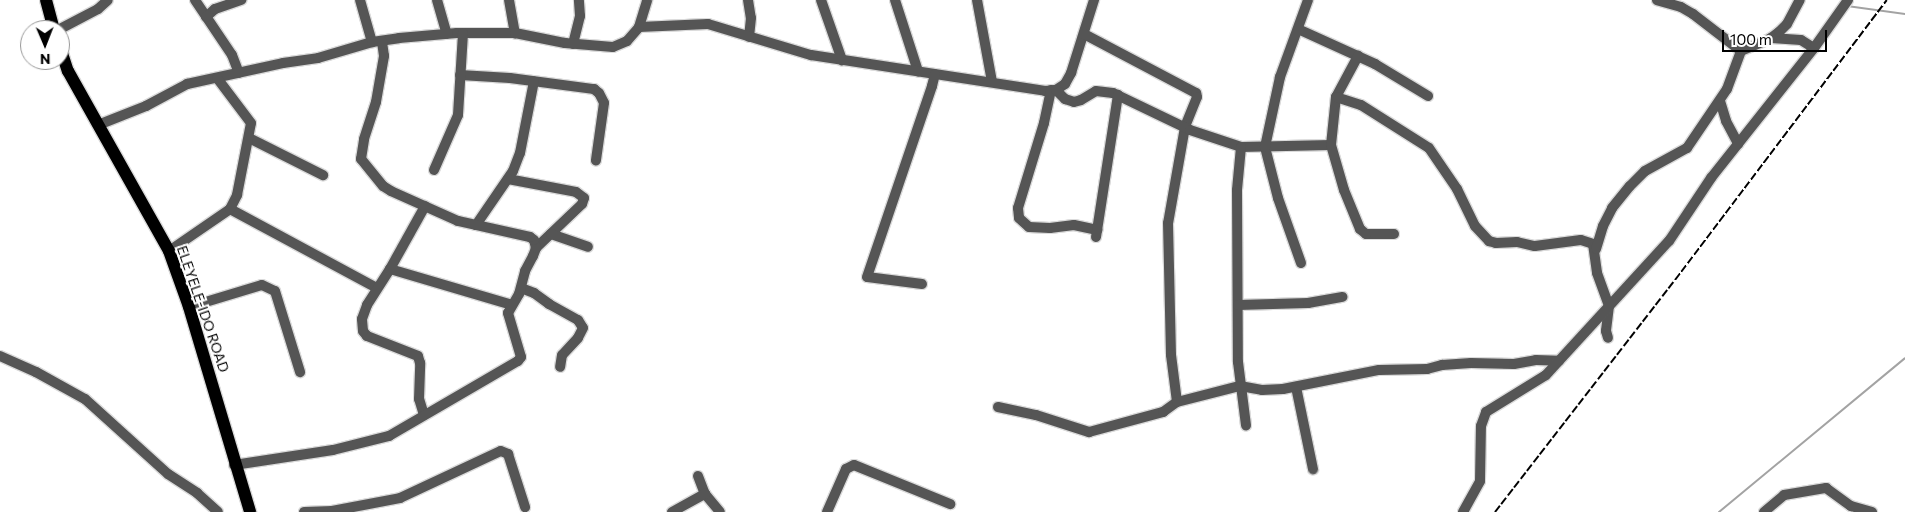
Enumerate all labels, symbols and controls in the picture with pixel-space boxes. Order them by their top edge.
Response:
north arrow [20,20,70,70]
scale bar [1725,20,1830,52]
text: 100 m [1730,30,1772,48]
text: N [40,51,51,68]
street label: ELEYELE-IDO ROAD [173,243,233,375]

